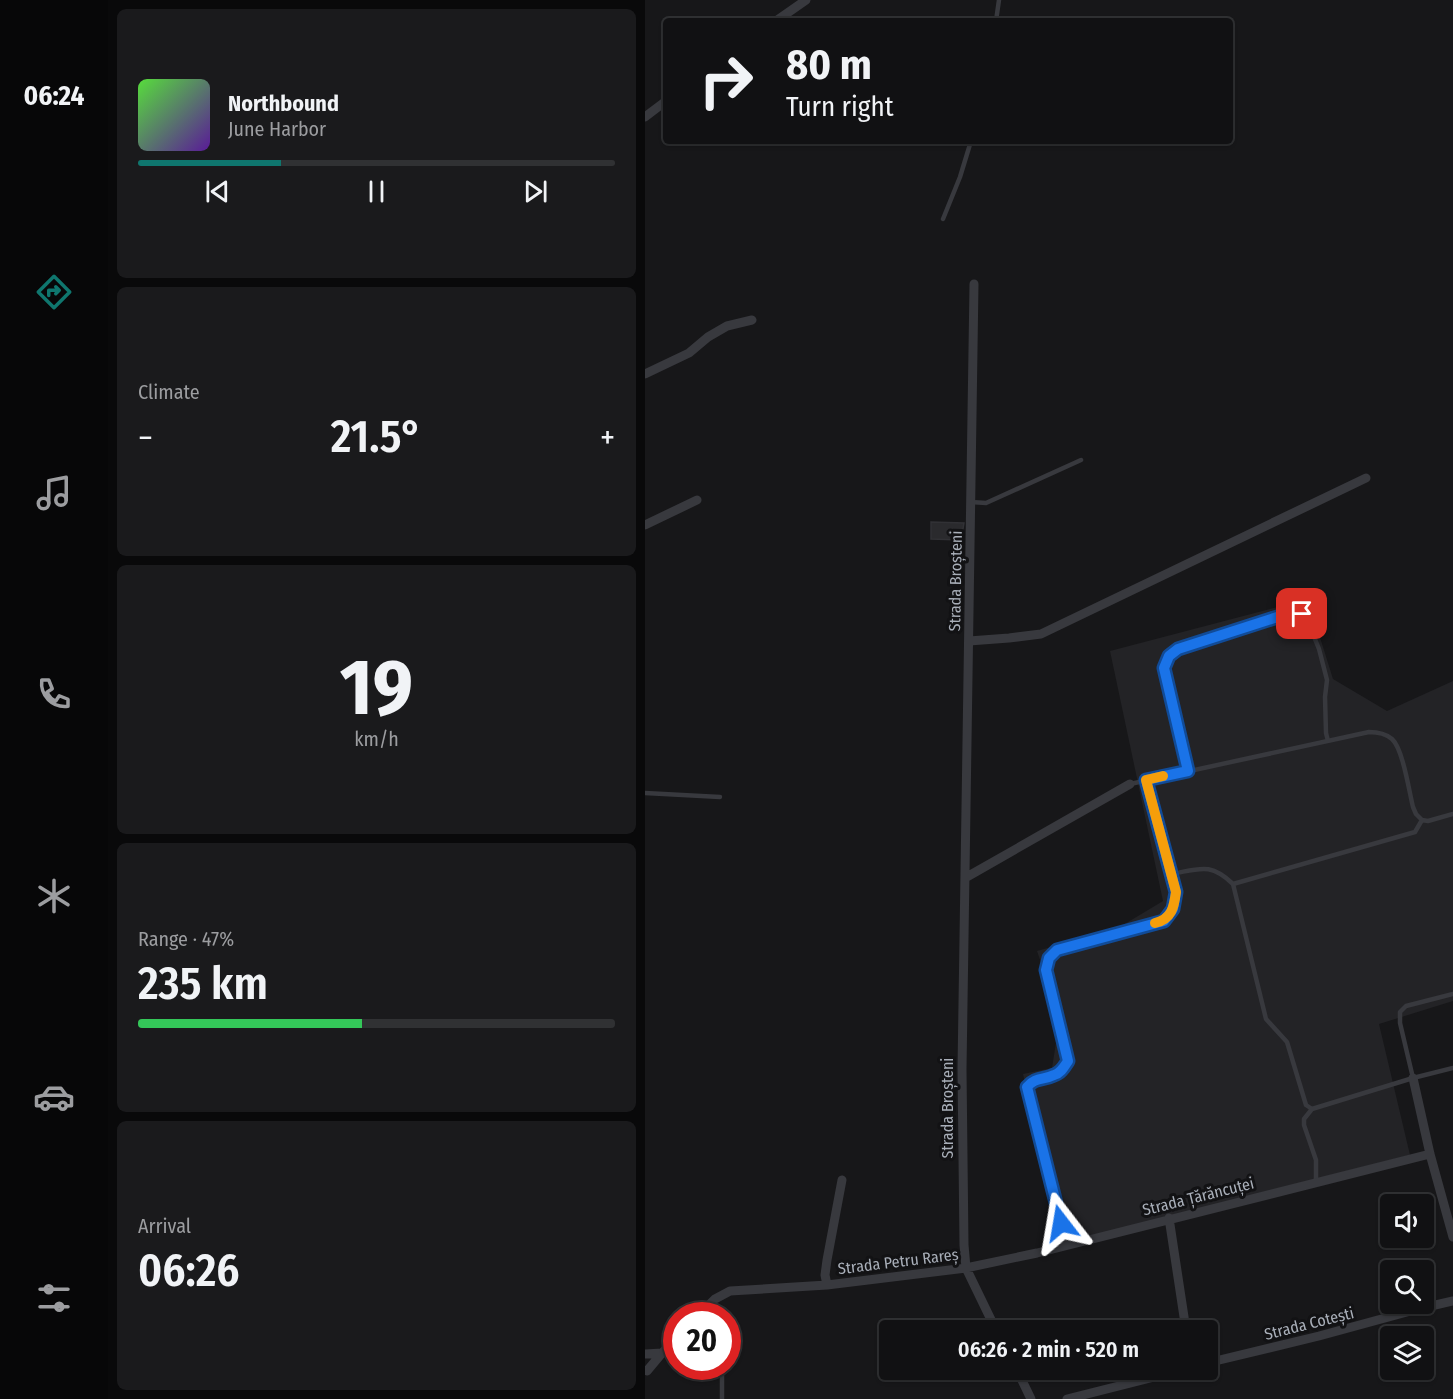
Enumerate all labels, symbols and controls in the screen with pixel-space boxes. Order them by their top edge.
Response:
text: 80 m [786,40,872,90]
icon: right [687,42,765,120]
text: 06:24 [24,80,84,112]
text: Northbound [228,90,339,117]
text: Turn right [786,91,894,123]
text: June Harbor [228,117,326,141]
icon: previous [201,175,234,208]
icon: pause [360,175,393,208]
icon: next [519,175,552,208]
icon: directions [33,271,75,313]
text: Climate [138,380,200,404]
text: 21.5° [331,410,422,464]
text: − [138,418,153,458]
text: + [600,418,615,458]
icon: music [33,472,75,514]
street label: Strada Broșteni [945,530,967,632]
pin [1276,588,1327,639]
icon: arrive [1285,597,1318,630]
text: 19 [340,641,413,735]
icon: phone [33,673,75,715]
text: km/h [354,727,399,751]
icon: climate [33,875,75,917]
text: Range · 47% [138,927,234,951]
text: 235 km [138,957,268,1011]
street label: Strada Broșteni [938,1058,958,1158]
icon: car [33,1076,75,1118]
street label: Strada Țărăncuței [1140,1173,1256,1220]
position arrow [1029,1191,1093,1255]
map controls [1380,1194,1434,1380]
button: sound [1380,1194,1434,1248]
text: Arrival [138,1214,191,1238]
text: 06:26 [138,1244,240,1298]
street label: Strada Petru Rareș [837,1245,960,1279]
button: search [1380,1260,1434,1314]
icon: filters [33,1277,75,1319]
speed limit sign: 20 [663,1302,741,1380]
street label: Strada Cotești [1262,1303,1356,1345]
button: layers [1380,1326,1434,1380]
text: 06:26 · 2 min · 520 m [958,1336,1139,1363]

